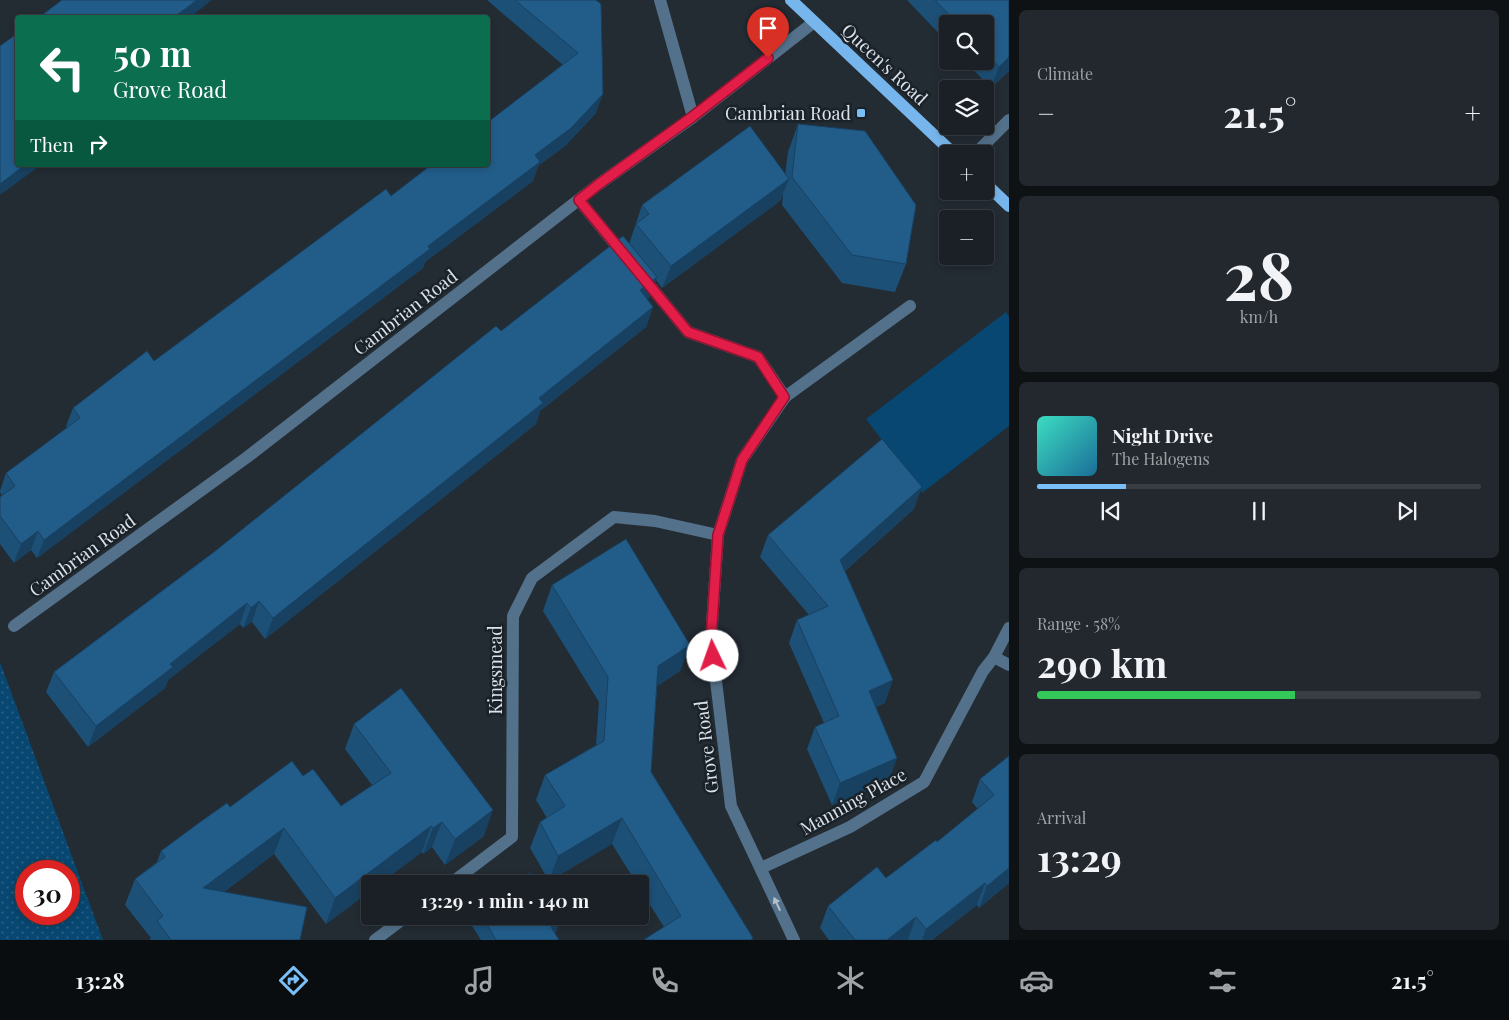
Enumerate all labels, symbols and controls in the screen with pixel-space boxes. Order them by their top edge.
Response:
pin [747,7,789,58]
icon: arrive [754,14,782,42]
map controls [939,15,994,265]
button: search [939,15,994,70]
street label: Queen's Road [837,18,934,110]
text: 50 m [113,29,191,76]
icon: left [30,35,95,100]
text: Climate [1037,63,1093,84]
text: Grove Road [113,74,227,104]
button: layers [939,80,994,135]
text: 21.5° [1223,87,1296,138]
text: − [1037,94,1055,131]
text: + [1465,94,1481,131]
place label: Cambrian Road [725,101,852,125]
marker: Cambrian Road [855,107,867,119]
icon: right [84,130,112,158]
text: Then [30,131,74,157]
button: + [939,145,994,200]
button: − [939,210,994,265]
text: 28 [1224,230,1294,316]
street label: Cambrian Road [348,263,462,360]
text: km/h [1240,306,1278,327]
text: Night Drive [1112,422,1213,448]
text: The Halogens [1112,448,1210,469]
icon: previous [1097,497,1125,525]
icon: pause [1245,497,1273,525]
icon: next [1393,497,1421,525]
street label: Cambrian Road [24,508,140,602]
text: Range · 58% [1037,613,1120,634]
street label: Kingsmead [483,625,507,715]
position arrow [686,629,738,681]
text: 290 km [1037,637,1167,688]
street label: Grove Road [688,699,724,795]
street label: Manning Place [795,762,911,840]
text: Arrival [1037,807,1086,828]
text: 13:29 [1037,831,1122,882]
speed limit sign: 30 [15,860,80,925]
text: 13:29 · 1 min · 140 m [421,887,589,913]
one-way arrow [773,897,781,911]
icon: directions [276,963,311,998]
icon: music [462,963,497,998]
icon: phone [647,963,682,998]
icon: climate [833,963,868,998]
icon: car [1019,963,1054,998]
icon: filters [1205,963,1240,998]
text: 13:28 [75,965,125,995]
text: 21.5° [1391,965,1433,995]

